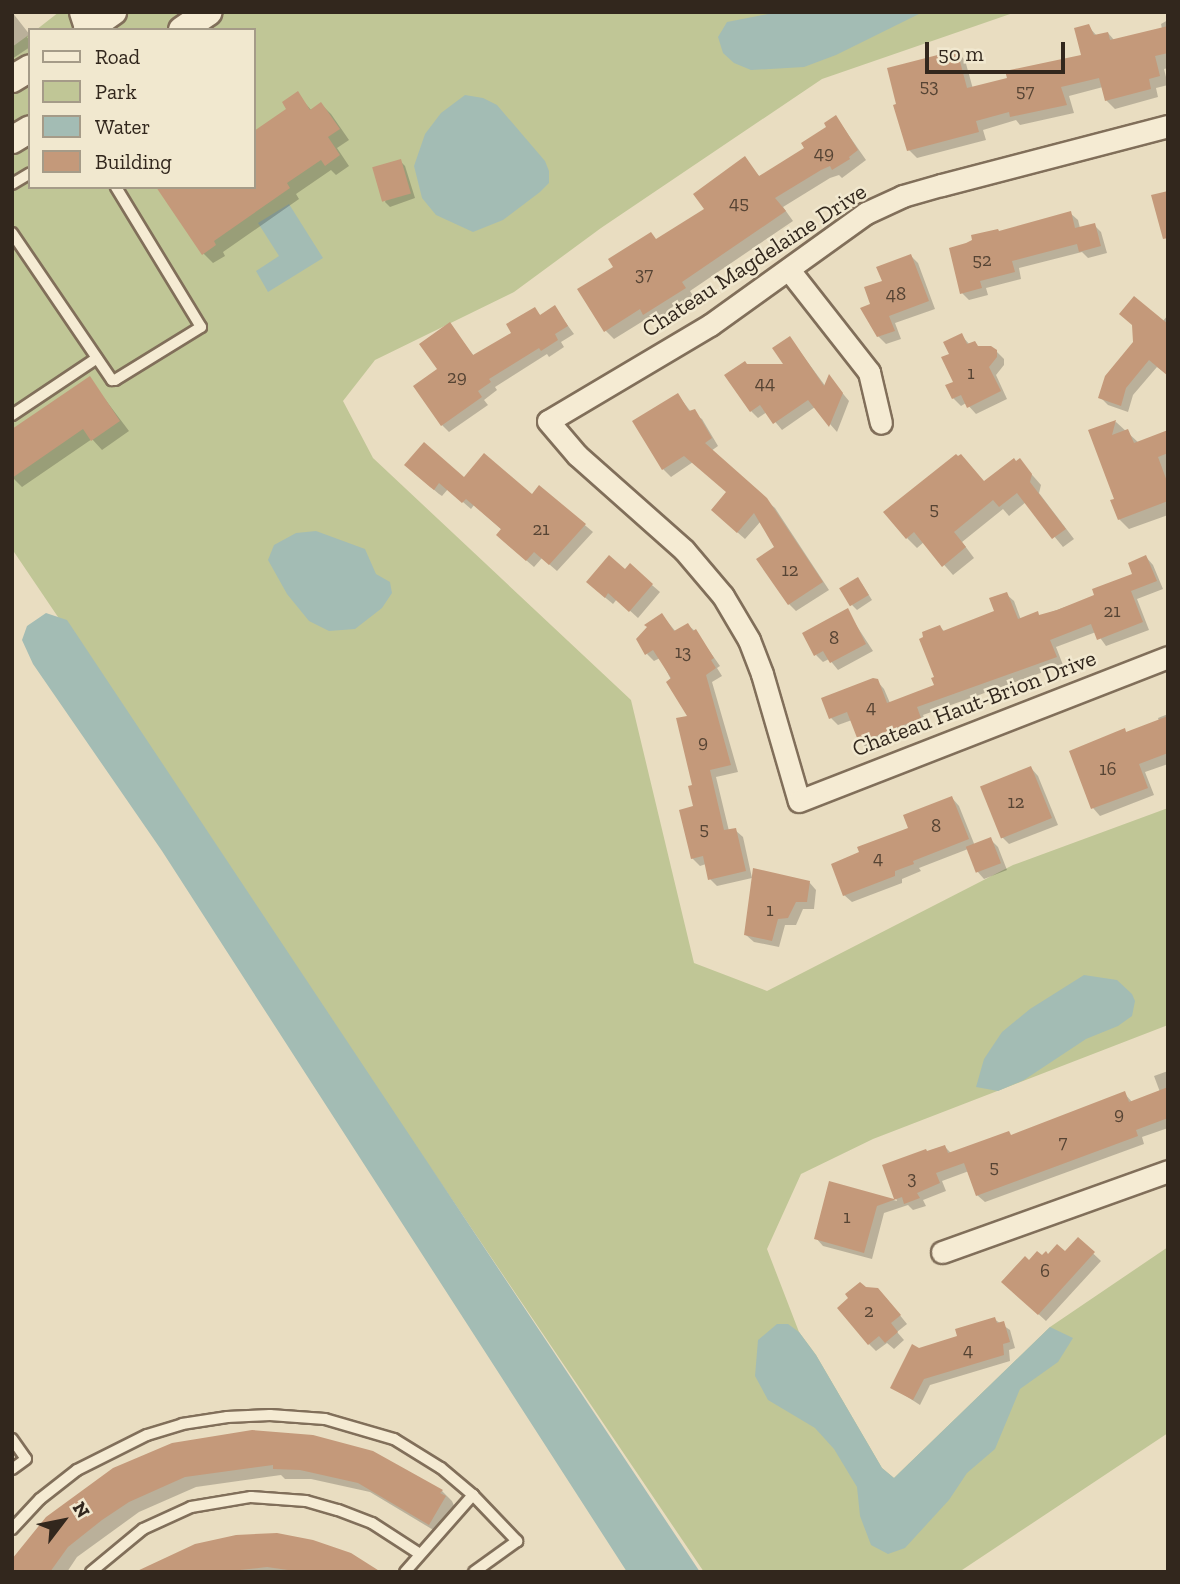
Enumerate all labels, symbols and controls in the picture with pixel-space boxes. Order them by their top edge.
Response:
legend [28,28,256,189]
scale bar [928,28,1068,72]
text: 50 m [938,41,984,66]
text: Road [95,44,140,69]
house number: 53 [919,75,939,97]
text: Park [95,79,137,104]
house number: 57 [1016,80,1034,102]
text: Water [95,114,150,139]
house number: 49 [814,142,834,164]
text: Building [95,149,172,174]
street label: Chateau Magdelaine Drive [637,177,871,343]
house number: 45 [729,192,749,214]
house number: 52 [972,249,992,271]
house number: 37 [635,263,653,285]
house number: 48 [886,283,906,305]
house number: 1 [967,362,975,384]
house number: 29 [447,366,467,388]
house number: 44 [755,372,775,394]
house number: 5 [929,498,939,520]
house number: 21 [532,518,550,540]
house number: 12 [781,559,799,581]
house number: 21 [1103,600,1121,622]
house number: 8 [829,627,839,649]
house number: 13 [675,641,691,663]
street label: Chateau Haut-Brion Drive [848,644,1100,762]
house number: 4 [866,696,876,718]
house number: 9 [698,731,708,753]
house number: 16 [1099,758,1117,780]
house number: 12 [1007,791,1025,813]
house number: 8 [931,815,941,837]
house number: 5 [699,818,709,840]
house number: 4 [873,847,883,869]
house number: 1 [766,899,774,921]
house number: 9 [1114,1103,1124,1125]
house number: 7 [1059,1131,1067,1153]
house number: 5 [989,1156,999,1178]
house number: 3 [907,1167,917,1189]
house number: 1 [843,1206,851,1228]
house number: 6 [1040,1260,1050,1282]
house number: 2 [864,1300,874,1322]
house number: 4 [963,1339,973,1361]
north arrow [28,1486,98,1556]
text: N [68,1497,95,1522]

